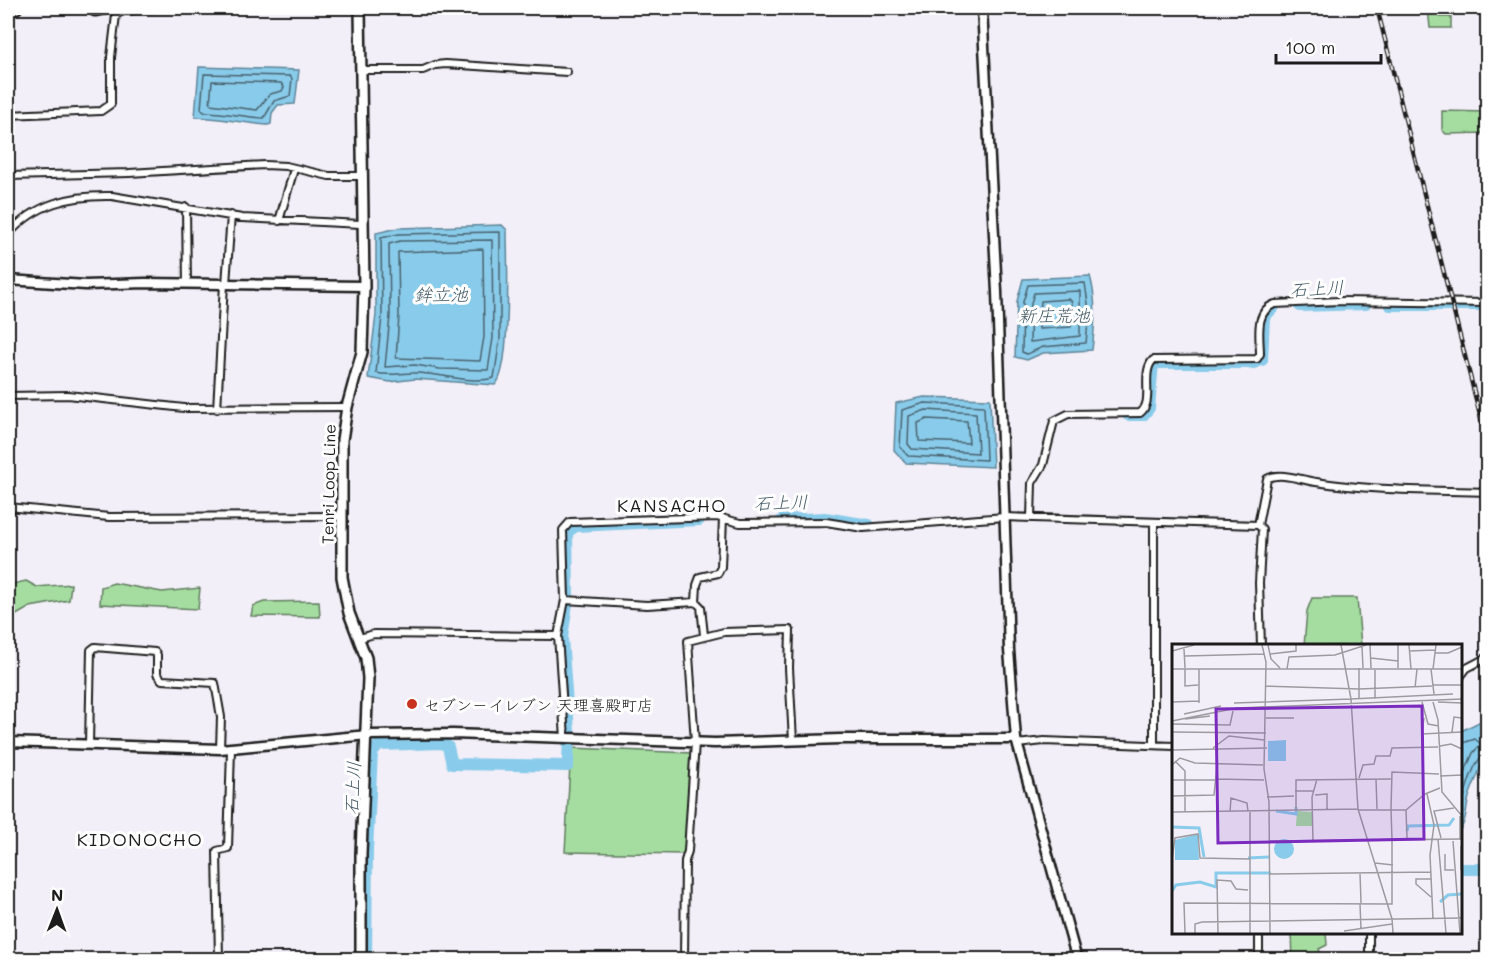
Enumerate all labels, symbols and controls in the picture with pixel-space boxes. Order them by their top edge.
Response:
scale bar [1276,27,1381,65]
text: 100 m [1285,35,1335,59]
water label: 石上川 [1289,275,1345,301]
water label: 鉾立池 [414,282,469,306]
water label: 新庄荒池 [1018,303,1091,327]
street label: Tenri Loop Line [316,424,340,544]
water label: 石上川 [754,489,808,515]
district label: KANSACHO [617,493,727,517]
inset map [1172,644,1462,934]
place label: セブン－イレブン 天理喜殿町店 [424,694,653,715]
marker: セブン－イレブン 天理喜殿町店 [405,697,419,711]
water label: 石上川 [339,760,365,816]
district label: KIDONOCHO [77,827,203,851]
north arrow [27,880,87,940]
text: N [51,884,64,905]

